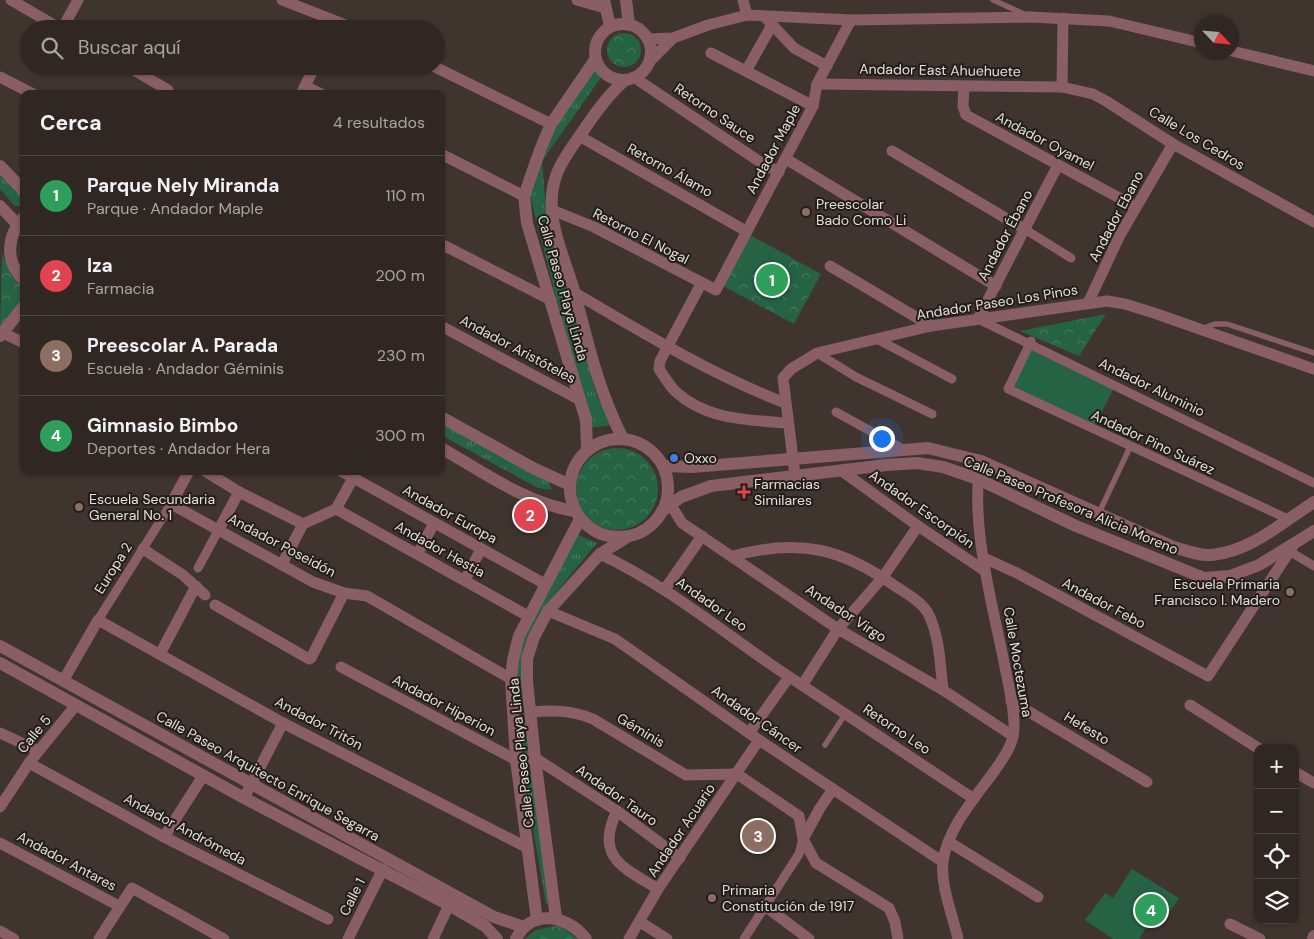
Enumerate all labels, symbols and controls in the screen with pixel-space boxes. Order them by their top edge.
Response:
north arrow [1194,15,1239,60]
search box [20,20,445,75]
icon: search [38,34,66,62]
text: Buscar aquí [78,35,181,60]
street label: Andador East Ahuehuete [859,60,1021,80]
street label: Retorno Sauce [671,79,759,147]
street label: Andador Maple [742,101,804,197]
street label: Calle Los Cedros [1146,102,1248,174]
street label: Andador Oyamel [993,107,1097,175]
text: Cerca [40,109,102,137]
text: 4 resultados [333,112,425,133]
street label: Retorno Álamo [624,139,716,201]
street label: Andador Ebano [1084,167,1148,265]
text: Parque Nely Miranda [87,173,279,198]
text: 1 [53,185,59,206]
text: 110 m [386,185,425,206]
street label: Andador Ébano [973,186,1037,284]
place label: Preescolar Bado Como Li [816,195,906,229]
text: Parque · Andador Maple [87,198,263,219]
street label: Retorno El Nogal [590,204,692,268]
marker: Preescolar Bado Como Li [800,206,812,218]
street label: Calle Paseo Playa Linda [534,213,592,363]
text: Iza [87,253,113,278]
pin: 1 [756,261,788,299]
text: 2 [51,265,61,286]
text: 200 m [376,265,425,286]
text: Farmacia [87,278,154,299]
street label: Andador Paseo Los Pinos [915,280,1079,324]
street label: Andador Aristóteles [457,311,579,387]
text: Preescolar A. Parada [87,333,278,358]
text: 3 [51,345,61,366]
text: 230 m [377,345,425,366]
street label: Andador Aluminio [1096,354,1208,420]
text: Escuela · Andador Géminis [87,358,284,379]
street label: Andador Pino Suárez [1088,405,1218,479]
text: Gimnasio Bimbo [87,413,238,438]
text: 4 [51,425,61,446]
text: 300 m [375,425,425,446]
your location [869,426,895,452]
text: Deportes · Andador Hera [87,438,270,459]
place label: Oxxo [684,449,717,467]
marker: Oxxo [668,452,680,464]
street label: Calle Paseo Profesora Alicia Moreno [961,452,1181,558]
street label: Andador Escorpión [866,466,978,552]
place label: Farmacias Similares [754,475,820,509]
street label: Andador Europa [400,481,500,547]
marker: Farmacias Similares [738,486,750,498]
place label: Escuela Secundaria General No. 1 [89,490,215,524]
pin: 2 [514,496,546,534]
marker: Escuela Secundaria General No. 1 [73,501,85,513]
street label: Andador Poseidón [225,509,339,581]
street label: Andador Hestia [392,517,488,581]
street label: Europa 2 [90,539,136,597]
street label: Andador Leo [673,573,751,635]
street label: Andador Febo [1059,573,1149,633]
place label: Escuela Primaria Francisco I. Madero [1154,575,1280,609]
street label: Andador Virgo [802,580,890,646]
marker: Escuela Primaria Francisco I. Madero [1284,586,1296,598]
street label: Calle Moctezuma [999,606,1037,718]
street label: Andador Hiperion [389,670,499,740]
street label: Calle Paseo Playa Linda [504,677,538,829]
street label: Andador Cáncer [708,681,806,757]
street label: Andador Tritón [272,692,366,754]
street label: Retorno Leo [860,700,934,758]
street label: Calle Paseo Arquitecto Enrique Segarra [153,707,383,845]
street label: Hefesto [1061,707,1113,749]
street label: Géminis [614,709,668,751]
street label: Calle 5 [13,711,55,757]
map controls [1254,744,1299,924]
button: + [1254,744,1299,789]
street label: Andador Tauro [573,760,661,830]
street label: Andador Acuario [643,780,719,880]
street label: Andador Andrómeda [121,789,249,869]
button: − [1254,789,1299,834]
pin: 3 [742,817,774,855]
street label: Andador Antares [14,827,120,895]
button: locate [1254,834,1299,879]
street label: Calle 1 [335,875,369,919]
button: layers [1254,879,1299,924]
place label: Primaria Constitución de 1917 [722,881,854,915]
pin: 4 [1135,891,1167,929]
marker: Primaria Constitución de 1917 [706,892,718,904]

